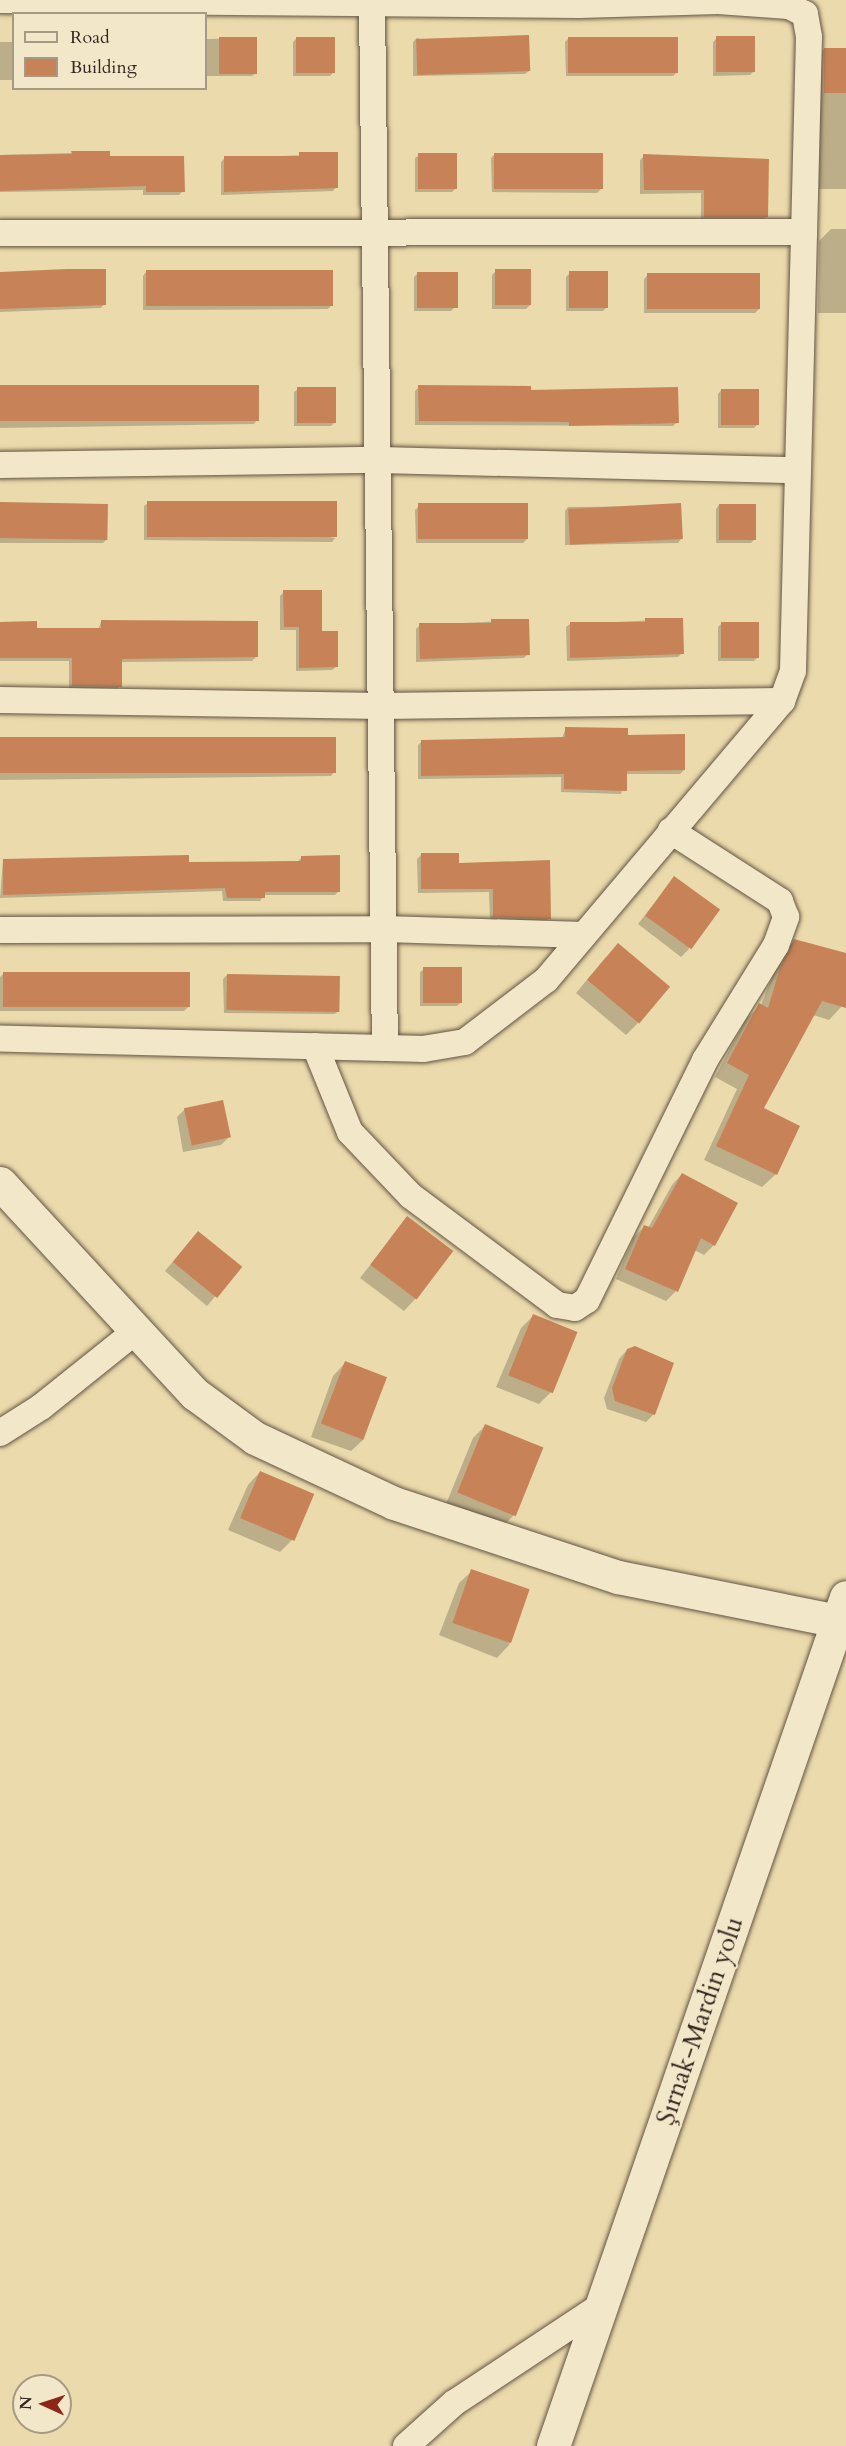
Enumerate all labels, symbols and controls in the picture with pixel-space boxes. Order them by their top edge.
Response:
legend [12,12,207,90]
text: Road [70,25,110,50]
text: Building [70,55,137,80]
street label: Şırnak-Mardin yolu [650,1913,750,2129]
north arrow [12,2374,72,2434]
text: N [15,2396,37,2411]

